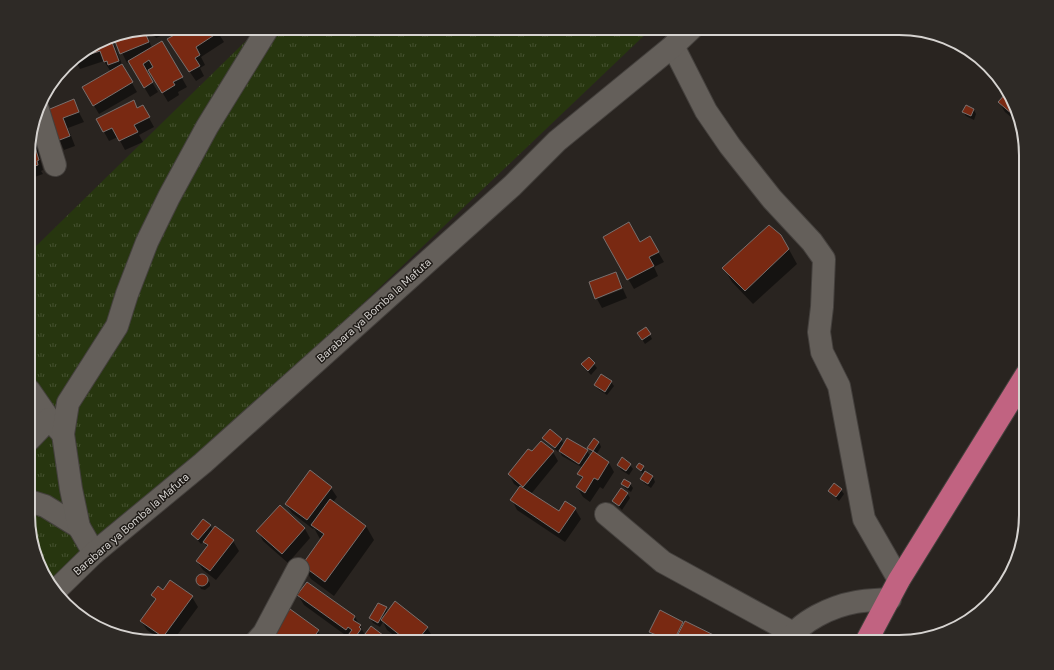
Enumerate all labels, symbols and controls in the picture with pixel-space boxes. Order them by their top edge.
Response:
street label: Barabara ya Bomba la Mafuta [314,255,434,365]
street label: Barabara ya Bomba la Mafuta [70,470,192,578]

